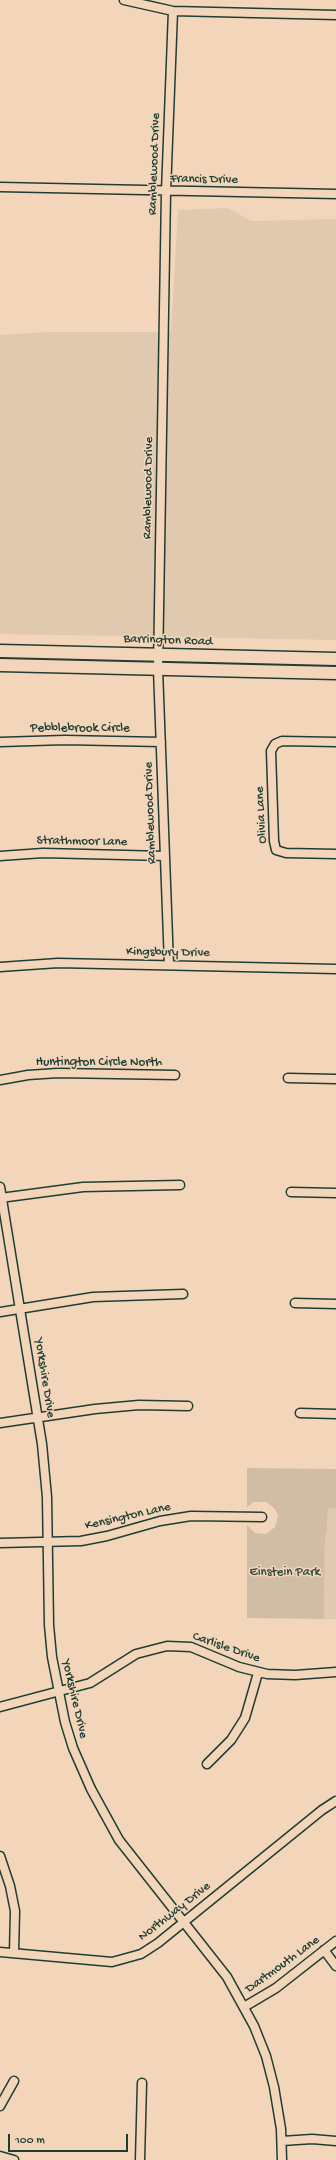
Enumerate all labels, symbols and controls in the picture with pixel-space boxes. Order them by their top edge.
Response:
street label: Ramblewood Drive [145,113,165,215]
street label: Francis Drive [170,172,238,188]
street label: Ramblewood Drive [140,437,158,539]
street label: Barrington Road [123,632,213,650]
street label: Pebblebrook Circle [30,721,130,737]
street label: Ramblewood Drive [141,762,161,864]
street label: Olivia Lane [253,786,271,844]
street label: Strathmoor Lane [37,833,127,851]
street label: Kingsbury Drive [126,944,210,962]
street label: Huntington Circle North [36,1055,162,1071]
street label: Yorkshire Drive [30,1337,58,1419]
street label: Kensington Lane [84,1500,172,1534]
park label: Einstein Park [250,1565,320,1581]
street label: Carlisle Drive [190,1629,262,1667]
street label: Yorkshire Drive [57,1658,91,1740]
street label: Northway Drive [136,1879,214,1945]
street label: Dartmouth Lane [243,1933,323,1997]
scale bar [10,2126,130,2152]
text: 100 m [15,2134,45,2148]

